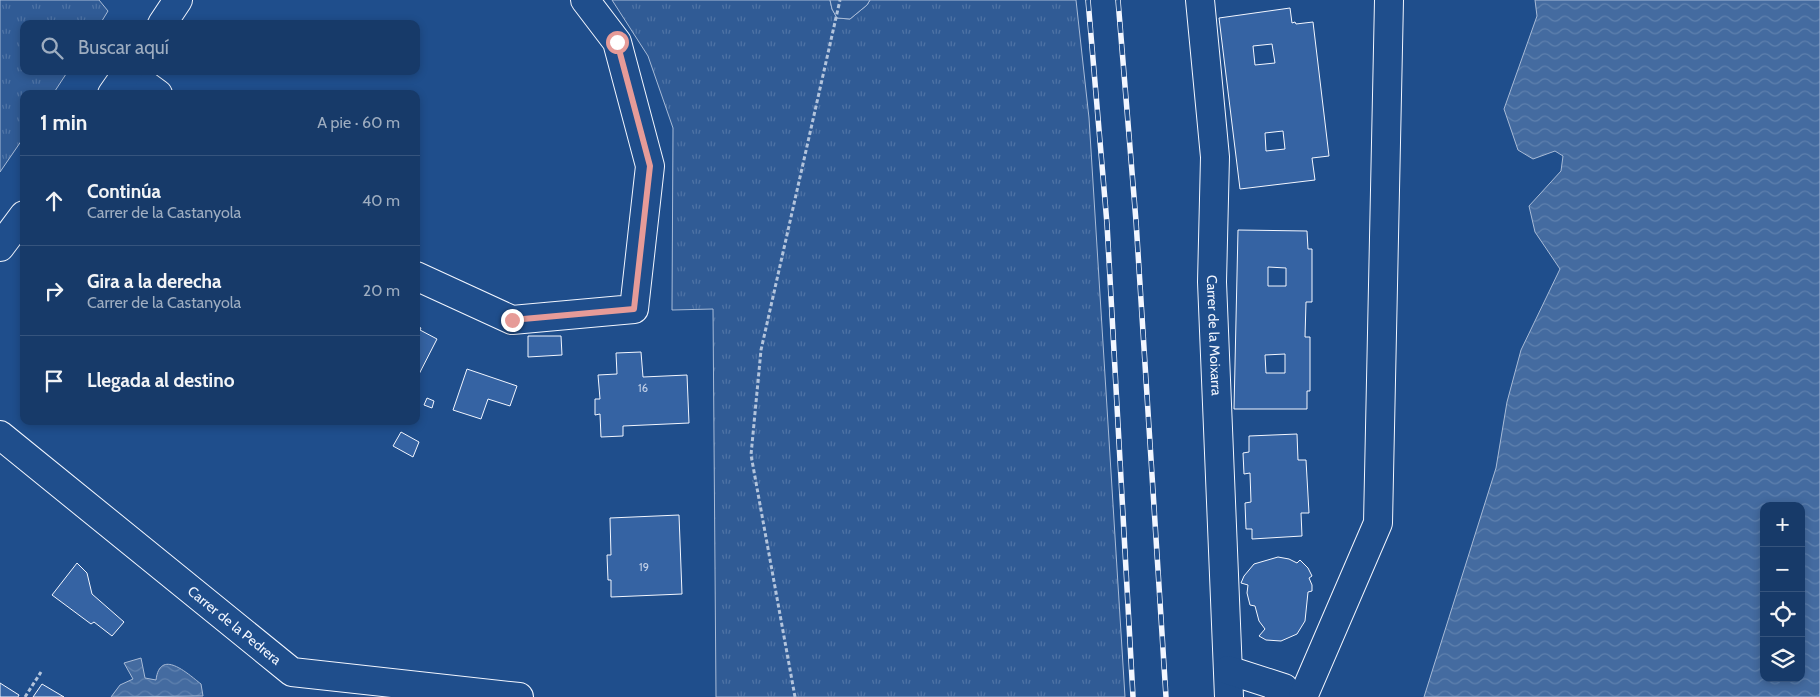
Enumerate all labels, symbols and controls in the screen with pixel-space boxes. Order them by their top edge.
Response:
search box [20,20,420,75]
route start [606,31,629,54]
icon: search [38,34,66,62]
text: Buscar aquí [78,36,169,59]
text: 1 min [40,110,87,135]
text: A pie · 60 m [317,113,400,132]
text: Continúa [87,180,161,203]
icon: ahead [40,187,68,215]
text: 40 m [362,191,400,210]
text: Carrer de la Castanyola [87,203,241,222]
text: Gira a la derecha [87,270,222,293]
street label: Carrer de la Moixarra [1203,275,1226,396]
icon: right [40,277,68,305]
text: 20 m [363,281,400,300]
text: Carrer de la Castanyola [87,293,241,312]
route end [501,309,524,332]
icon: arrive [40,367,68,395]
text: Llegada al destino [87,369,234,392]
house number: 16 [638,381,648,395]
map controls [1760,502,1805,682]
button: + [1760,502,1805,547]
button: − [1760,547,1805,592]
house number: 19 [639,560,649,574]
street label: Carrer de la Pedrera [184,582,285,669]
button: locate [1760,592,1805,637]
button: layers [1760,637,1805,682]

